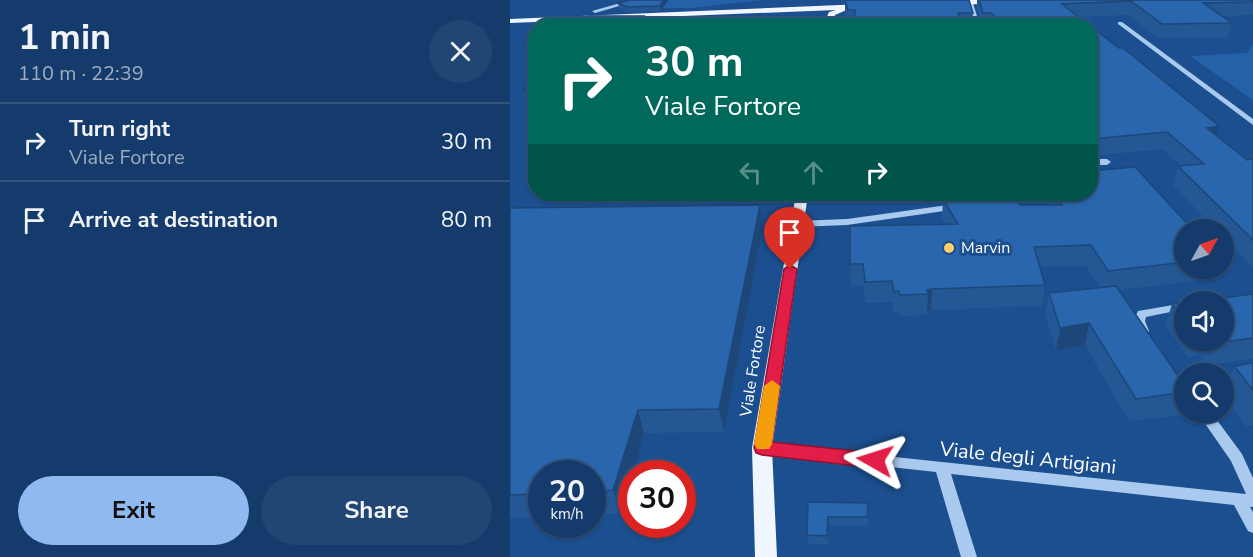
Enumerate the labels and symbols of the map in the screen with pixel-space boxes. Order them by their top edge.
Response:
pin [764,207,815,269]
north arrow [1174,219,1234,279]
place label: Marvin [961,237,1010,259]
marker: Marvin [942,241,956,255]
street label: Viale Fortore [735,324,771,419]
position arrow [843,428,907,492]
street label: Viale degli Artigiani [937,435,1118,481]
speed limit sign: 30 [618,460,696,538]

